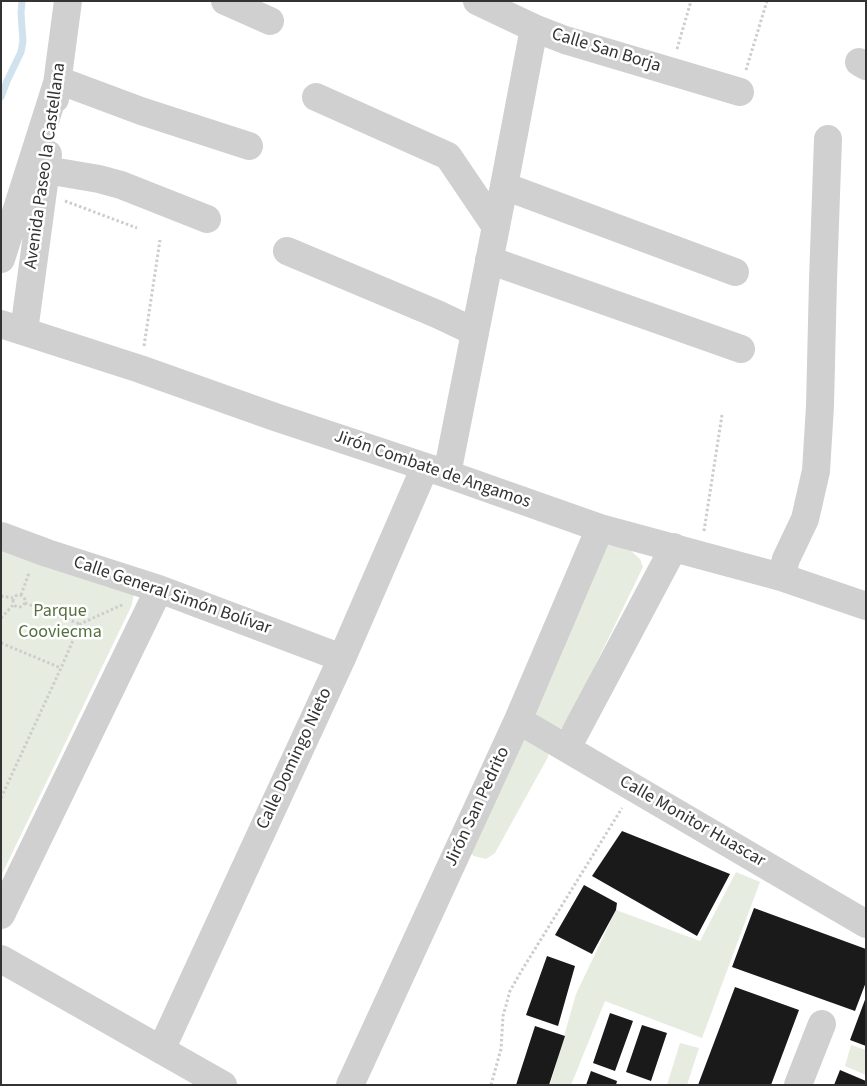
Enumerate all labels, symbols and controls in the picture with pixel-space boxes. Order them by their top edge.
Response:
street label: Calle San Borja [549,24,663,78]
street label: Avenida Paseo la Castellana [21,62,71,270]
street label: Jirón Combate de Angamos [331,426,533,514]
street label: Calle General Simón Bolívar [70,552,274,640]
park label: Parque Cooviecma [18,601,102,644]
street label: Calle Domingo Nieto [253,685,337,833]
street label: Jirón San Pedrito [441,744,515,870]
street label: Calle Monitor Huascar [615,771,769,873]

